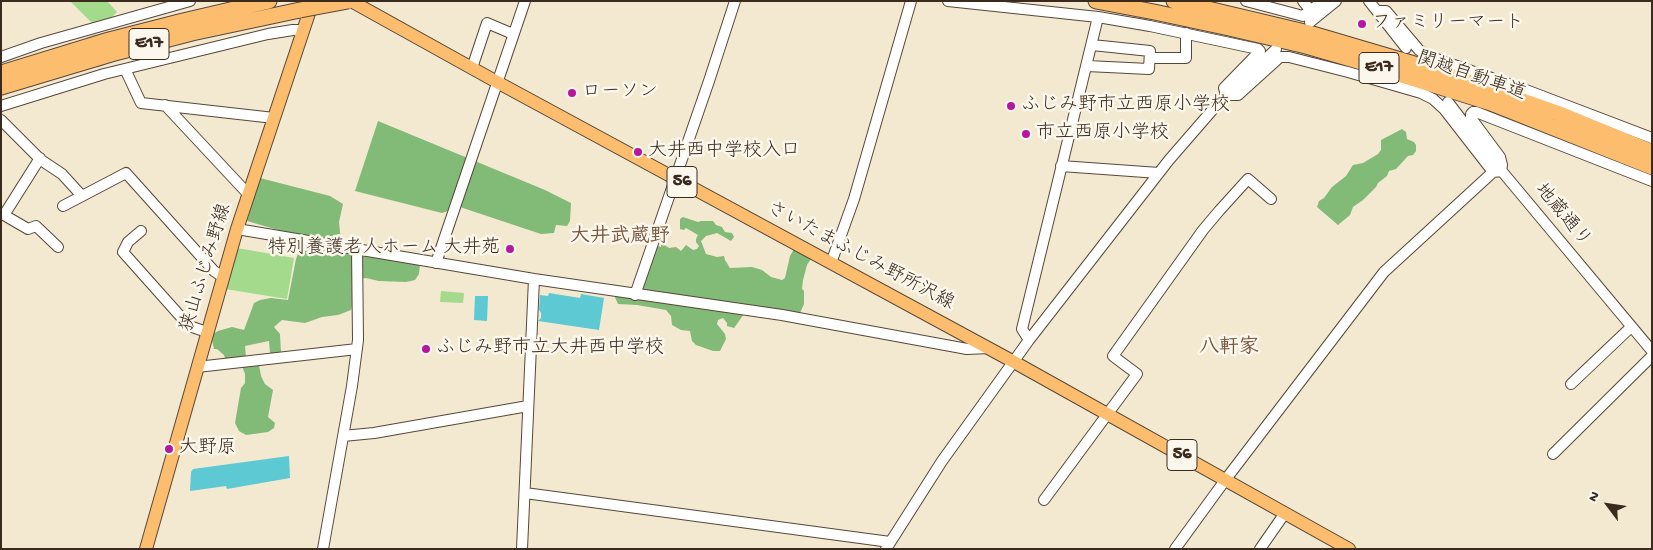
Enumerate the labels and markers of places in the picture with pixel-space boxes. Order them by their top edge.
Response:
place label: ファミリーマート [1372,13,1524,35]
marker: ファミリーマート [1356,18,1368,30]
place label: ローソン [582,82,658,104]
marker: ローソン [566,87,578,99]
place label: ふじみ野市立西原小学校 [1021,95,1230,117]
marker: ふじみ野市立西原小学校 [1005,100,1017,112]
place label: 市立西原小学校 [1036,123,1169,145]
marker: 市立西原小学校 [1020,128,1032,140]
place label: 大井西中学校入口 [648,141,800,163]
marker: 大井西中学校入口 [632,146,644,158]
place label: 特別養護老人ホーム 大井苑 [268,238,500,260]
marker: 特別養護老人ホーム 大井苑 [504,243,516,255]
place label: ふじみ野市立大井西中学校 [436,338,664,360]
marker: ふじみ野市立大井西中学校 [420,343,432,355]
place label: 大野原 [179,438,236,460]
marker: 大野原 [163,443,175,455]

